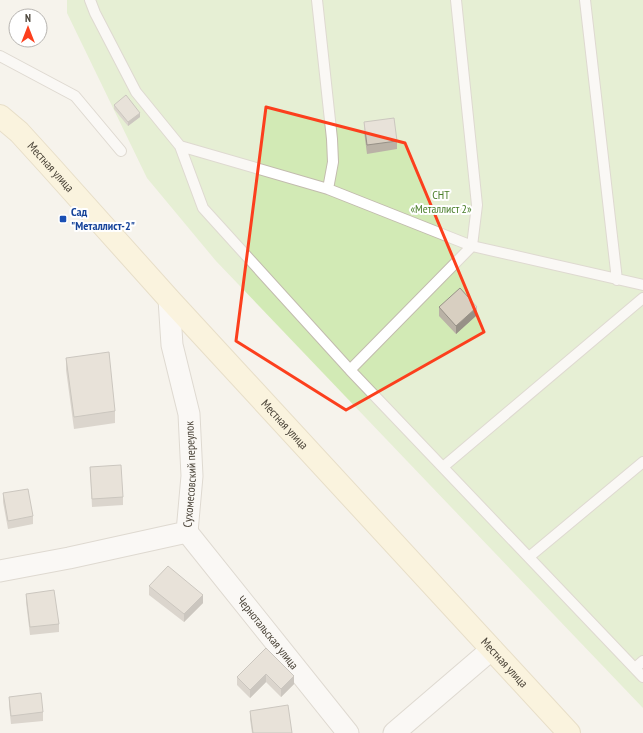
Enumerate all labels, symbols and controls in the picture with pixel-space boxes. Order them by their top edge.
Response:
north arrow [8,8,48,48]
text: N [25,11,31,25]
street label: Местная улица [25,138,78,195]
park label: СНТ «Металлист 2» [410,187,472,216]
place label: Сад "Металлист-2" [71,204,135,233]
marker: Сад "Металлист-2" [58,214,68,224]
street label: Местная улица [258,396,312,452]
street label: Сухомесовский переулок [179,420,199,528]
street label: Чернотальская улица [234,593,302,672]
street label: Местная улица [478,634,531,691]

